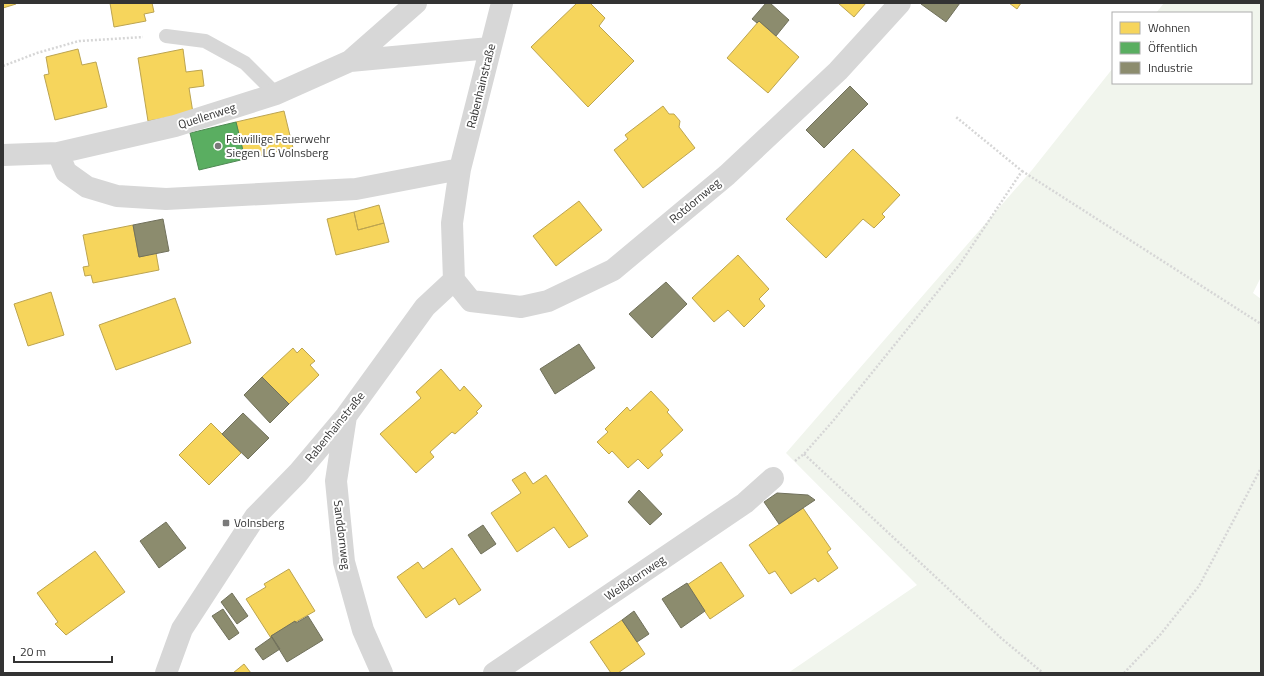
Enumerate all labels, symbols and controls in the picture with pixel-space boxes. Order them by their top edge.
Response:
legend [1112,12,1252,84]
text: Wohnen [1148,18,1190,37]
text: Öffentlich [1148,38,1198,57]
street label: Rabenhainstraße [461,42,500,130]
text: Industrie [1148,58,1193,77]
street label: Quellenweg [176,97,238,134]
place label: Feiwillige Feuerwehr Siegen LG Volnsberg [226,129,330,162]
marker: Feiwillige Feuerwehr Siegen LG Volnsberg [213,141,223,151]
street label: Rotdornweg [665,173,725,228]
street label: Rabenhainstraße [300,387,369,466]
street label: Sanddornweg [329,499,356,571]
place label: Volnsberg [234,513,284,532]
marker: Volnsberg [221,518,231,528]
street label: Weißdornweg [600,550,669,605]
scale bar [14,638,112,664]
text: 20 m [20,642,46,661]

